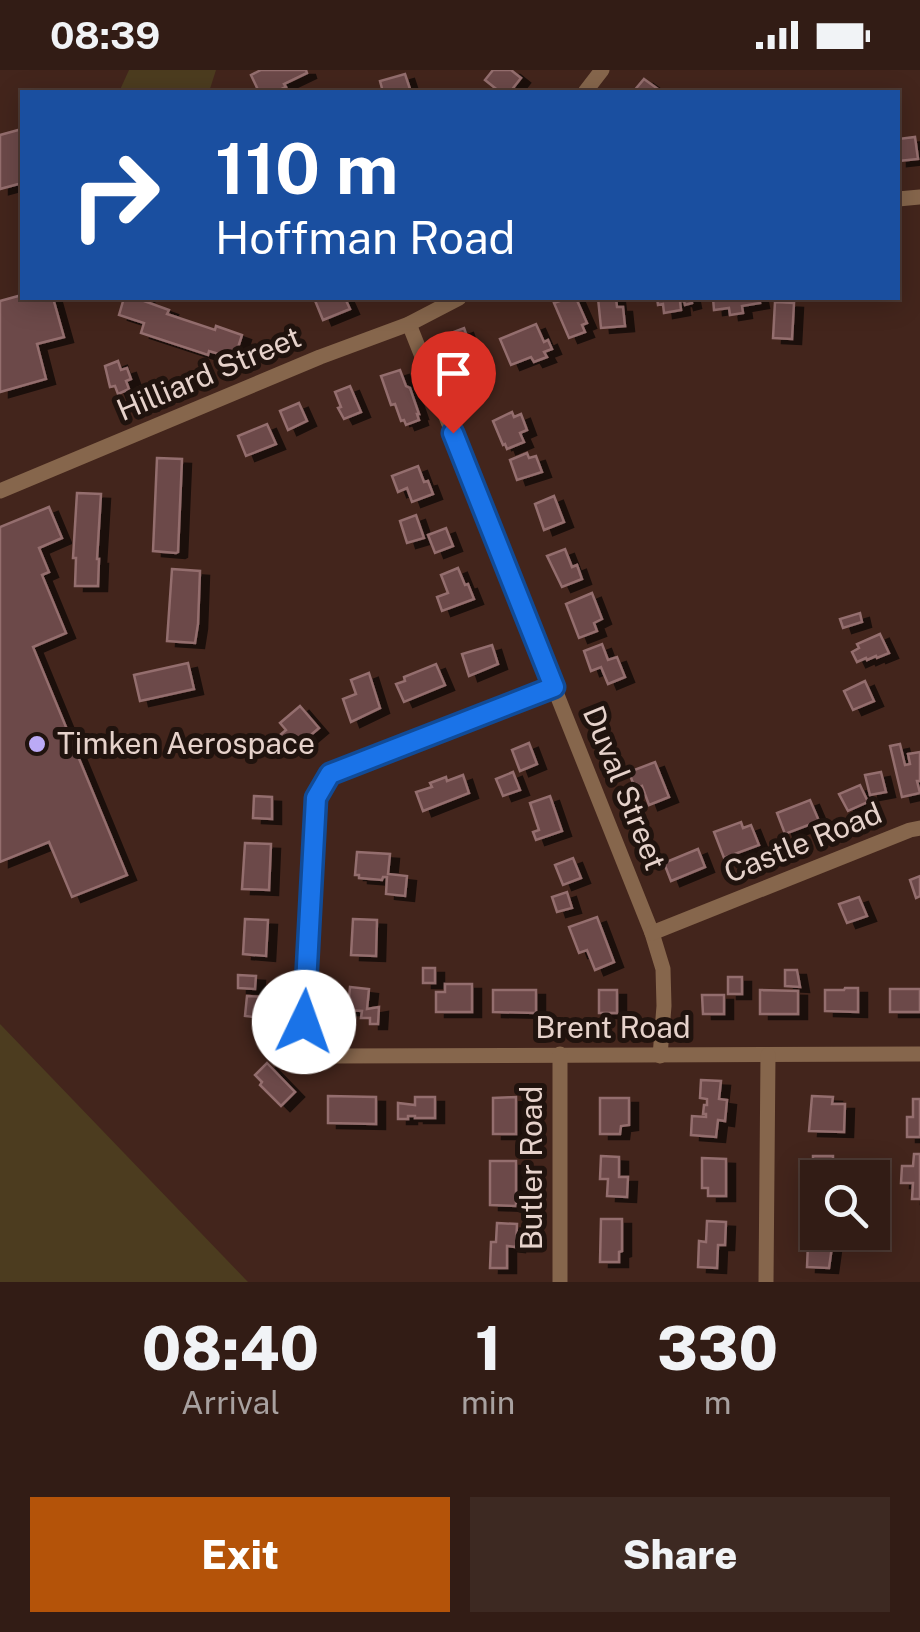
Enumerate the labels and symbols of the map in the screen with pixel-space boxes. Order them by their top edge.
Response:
street label: Hilliard Street [111,318,306,428]
pin [411,331,496,434]
street label: Duval Street [576,700,674,875]
place label: Timken Aerospace [57,725,315,761]
marker: Timken Aerospace [26,733,48,755]
street label: Castle Road [719,794,887,890]
position arrow [252,970,356,1074]
street label: Brent Road [535,1009,691,1045]
street label: Butler Road [513,1086,549,1250]

